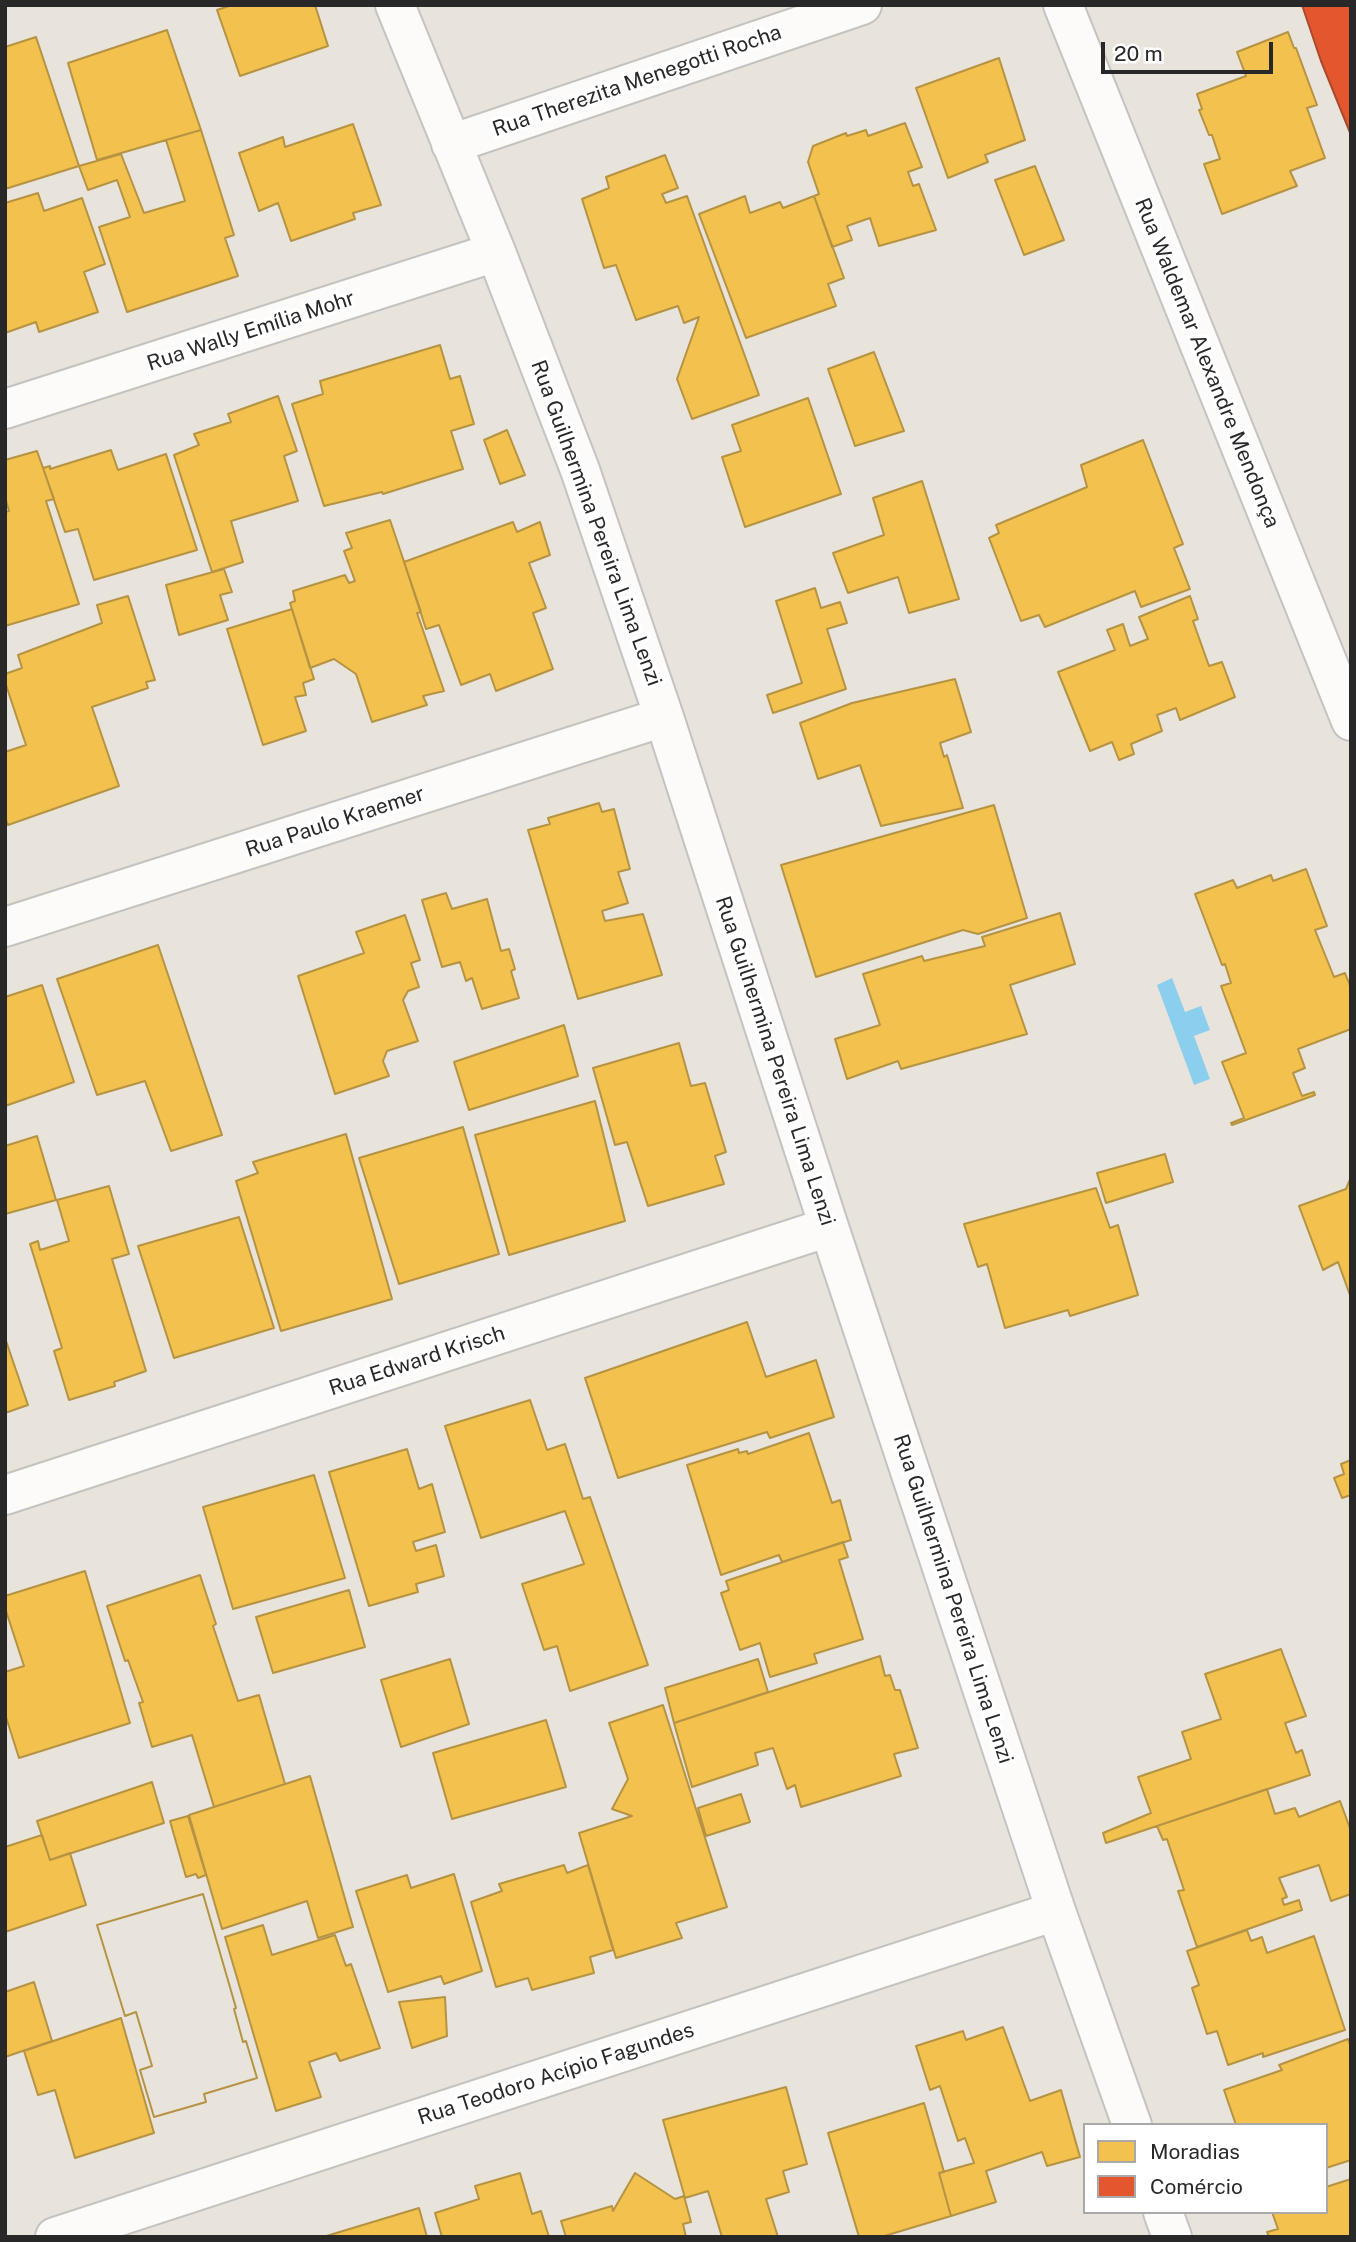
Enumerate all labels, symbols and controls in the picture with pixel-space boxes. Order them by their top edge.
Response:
street label: Rua Therezita Menegotti Rocha [489,20,785,142]
scale bar [1104,28,1276,72]
text: 20 m [1114,41,1163,66]
street label: Rua Waldemar Alexandre Mendonça [1129,194,1285,532]
street label: Rua Wally Emília Mohr [144,285,358,377]
street label: Rua Guilhermina Pereira Lima Lenzi [525,357,667,689]
street label: Rua Paulo Kraemer [242,781,428,863]
street label: Rua Guilhermina Pereira Lima Lenzi [710,893,840,1229]
street label: Rua Edward Krisch [326,1321,508,1401]
street label: Rua Guilhermina Pereira Lima Lenzi [888,1431,1018,1767]
street label: Rua Teodoro Acípio Fagundes [415,2017,697,2131]
legend [1083,2123,1328,2214]
text: Moradias [1150,2139,1240,2164]
text: Comércio [1150,2174,1243,2199]

